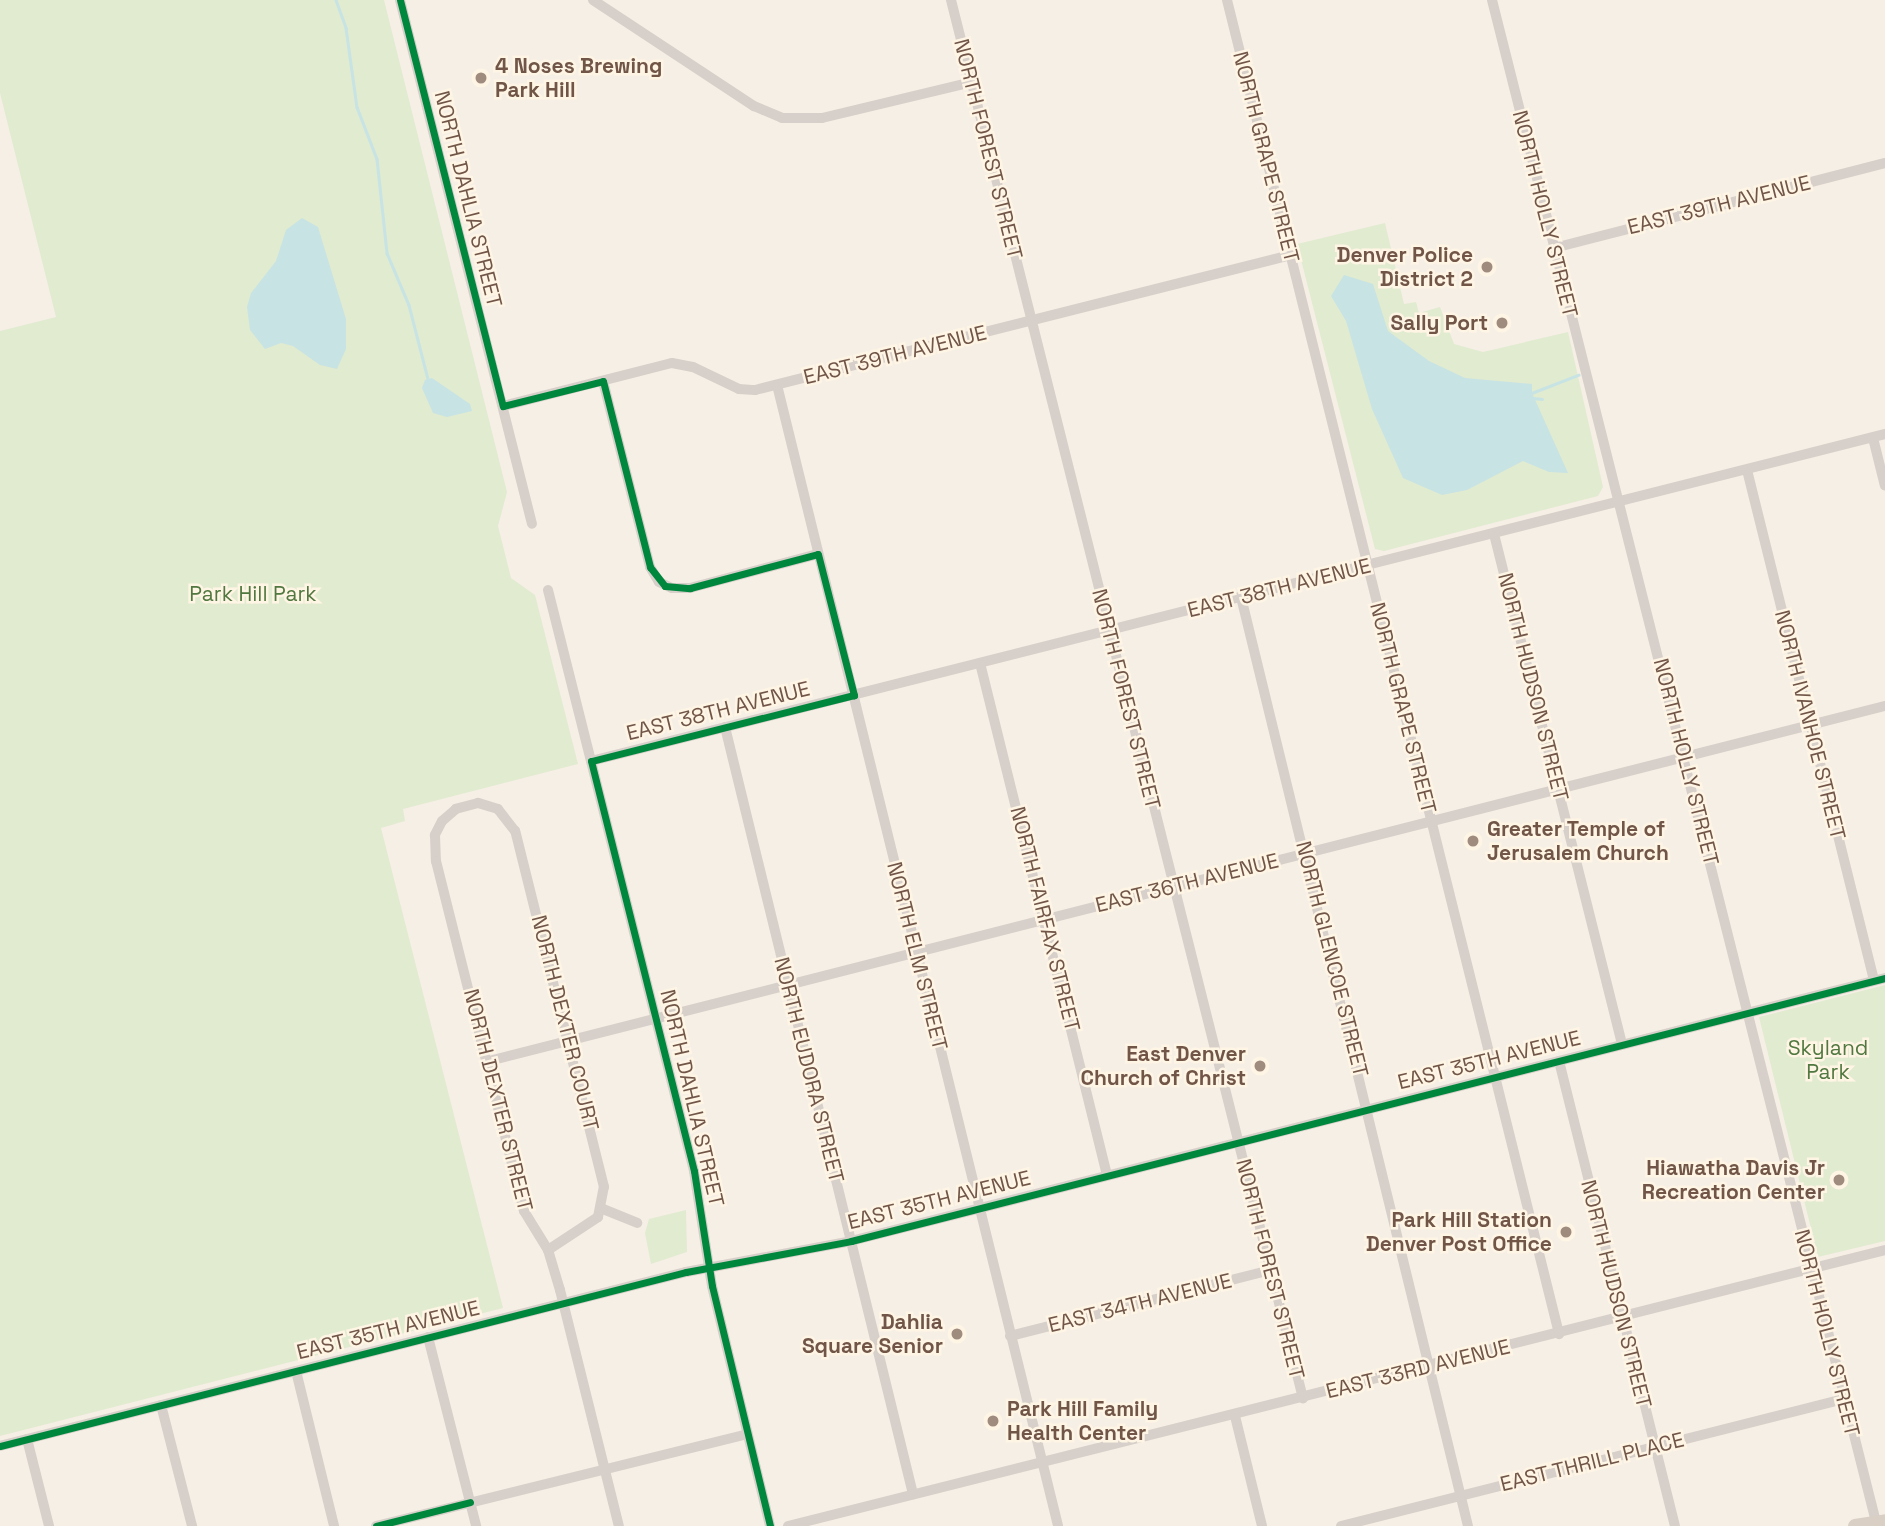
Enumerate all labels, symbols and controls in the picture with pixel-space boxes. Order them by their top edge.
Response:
street label: NORTH FOREST STREET [948,36,1028,262]
street label: NORTH GRAPE STREET [1228,49,1304,265]
place label: 4 Noses Brewing Park Hill [495,53,662,103]
marker: 4 Noses Brewing Park Hill [473,70,489,86]
street label: NORTH DAHLIA STREET [429,88,507,310]
street label: NORTH HOLLY STREET [1507,108,1583,320]
street label: EAST 39TH AVENUE [1624,170,1814,240]
place label: Denver Police District 2 [1336,242,1473,292]
marker: Denver Police District 2 [1479,259,1495,275]
place label: Sally Port [1391,310,1488,336]
marker: Sally Port [1494,315,1510,331]
street label: EAST 39TH AVENUE [800,320,990,390]
street label: EAST 38TH AVENUE [1184,553,1374,623]
street label: NORTH HUDSON STREET [1492,570,1574,804]
park label: Park Hill Park [189,581,317,607]
street label: NORTH FOREST STREET [1086,586,1166,812]
street label: NORTH GRAPE STREET [1365,600,1441,816]
street label: NORTH IVANHOE STREET [1769,608,1851,842]
street label: NORTH HOLLY STREET [1648,656,1724,868]
street label: EAST 38TH AVENUE [623,676,813,746]
street label: NORTH FAIRFAX STREET [1005,804,1085,1034]
place label: Greater Temple of Jerusalem Church [1487,816,1669,866]
marker: Greater Temple of Jerusalem Church [1465,833,1481,849]
street label: NORTH GLENCOE STREET [1290,838,1374,1080]
street label: EAST 36TH AVENUE [1092,848,1282,918]
street label: NORTH ELM STREET [881,859,953,1053]
street label: NORTH DEXTER COURT [526,913,604,1133]
street label: NORTH EUDORA STREET [769,954,849,1186]
street label: NORTH DEXTER STREET [458,986,538,1214]
street label: NORTH DAHLIA STREET [655,987,729,1209]
street label: EAST 35TH AVENUE [1395,1025,1583,1095]
park label: Skyland Park [1788,1035,1868,1085]
place label: East Denver Church of Christ [1081,1041,1246,1091]
marker: East Denver Church of Christ [1252,1058,1268,1074]
place label: Hiawatha Davis Jr Recreation Center [1642,1155,1825,1205]
street label: NORTH FOREST STREET [1230,1156,1310,1382]
street label: EAST 35TH AVENUE [845,1165,1033,1235]
marker: Hiawatha Davis Jr Recreation Center [1831,1172,1847,1188]
street label: NORTH HUDSON STREET [1575,1177,1657,1411]
place label: Park Hill Station Denver Post Office [1366,1207,1552,1257]
marker: Park Hill Station Denver Post Office [1558,1224,1574,1240]
street label: NORTH HOLLY STREET [1789,1227,1865,1439]
street label: EAST 34TH AVENUE [1045,1268,1235,1338]
street label: EAST 35TH AVENUE [294,1295,482,1365]
place label: Dahlia Square Senior [802,1309,943,1359]
marker: Dahlia Square Senior [949,1326,965,1342]
street label: EAST 33RD AVENUE [1323,1334,1513,1404]
place label: Park Hill Family Health Center [1007,1396,1158,1446]
marker: Park Hill Family Health Center [985,1413,1001,1429]
street label: EAST THRILL PLACE [1497,1427,1687,1497]

